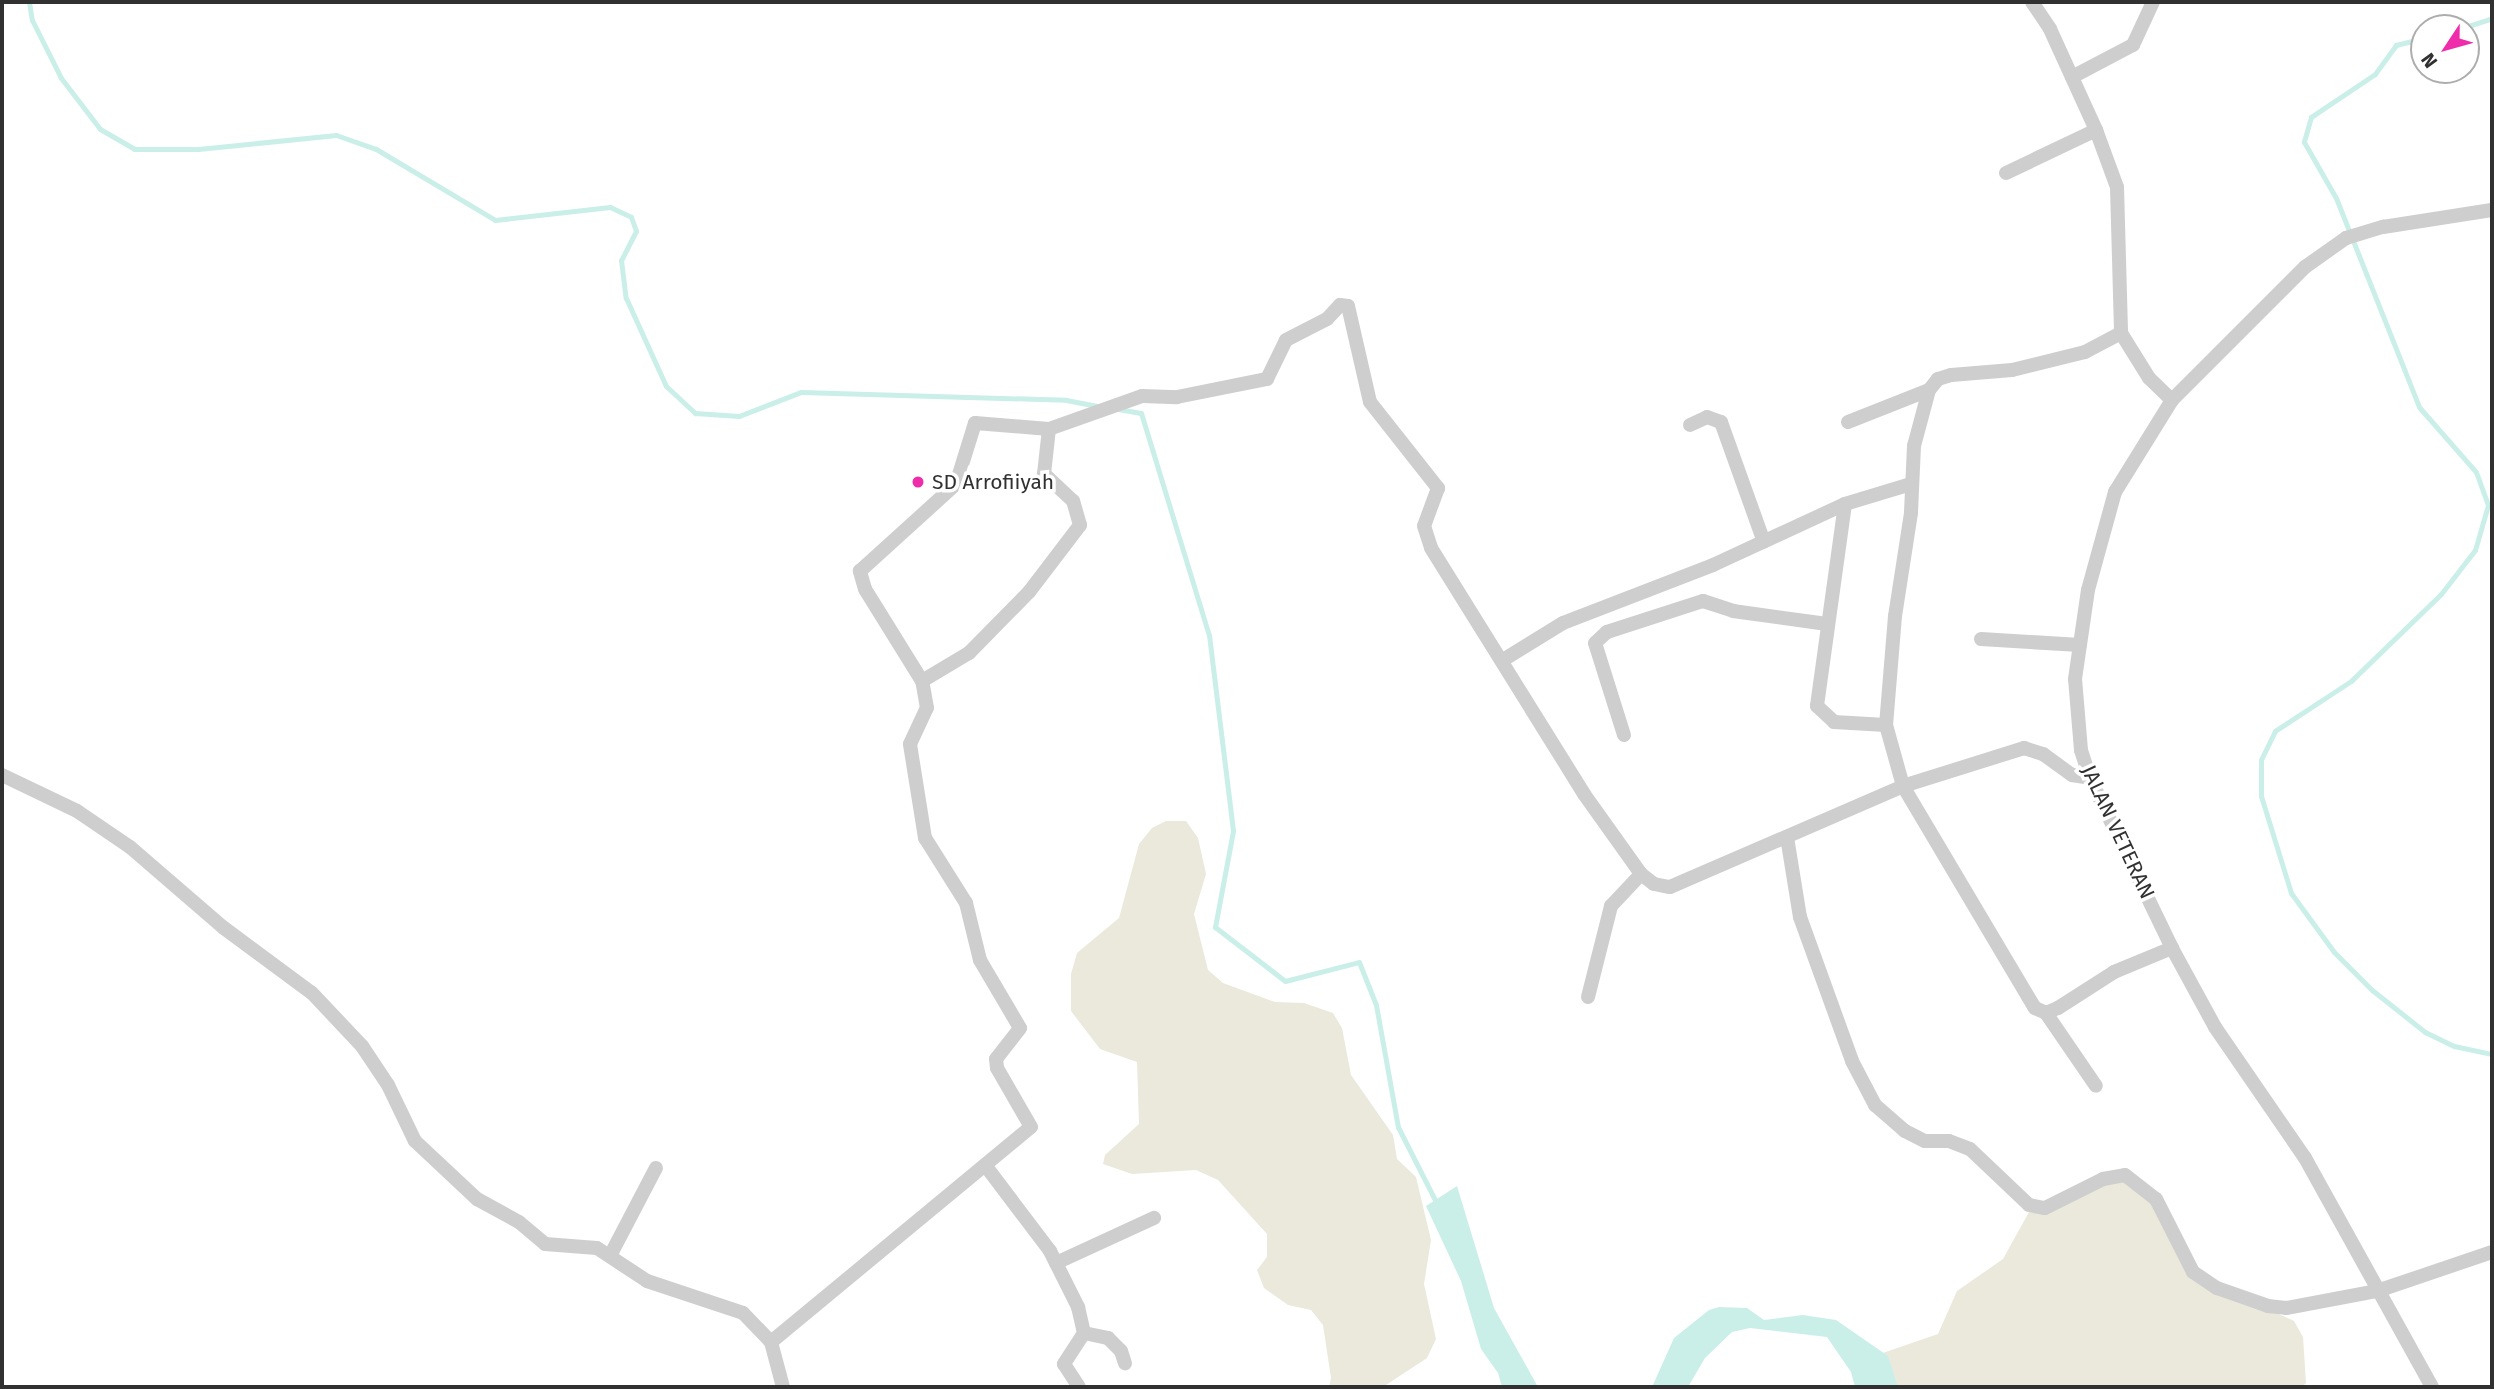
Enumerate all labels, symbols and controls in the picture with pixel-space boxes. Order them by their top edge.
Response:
north arrow [2410,14,2480,84]
text: N [2416,49,2442,72]
place label: SD Arrofiiyah [932,469,1054,495]
marker: SD Arrofiiyah [910,474,926,490]
street label: JALAN VETERAN [2076,761,2160,903]

